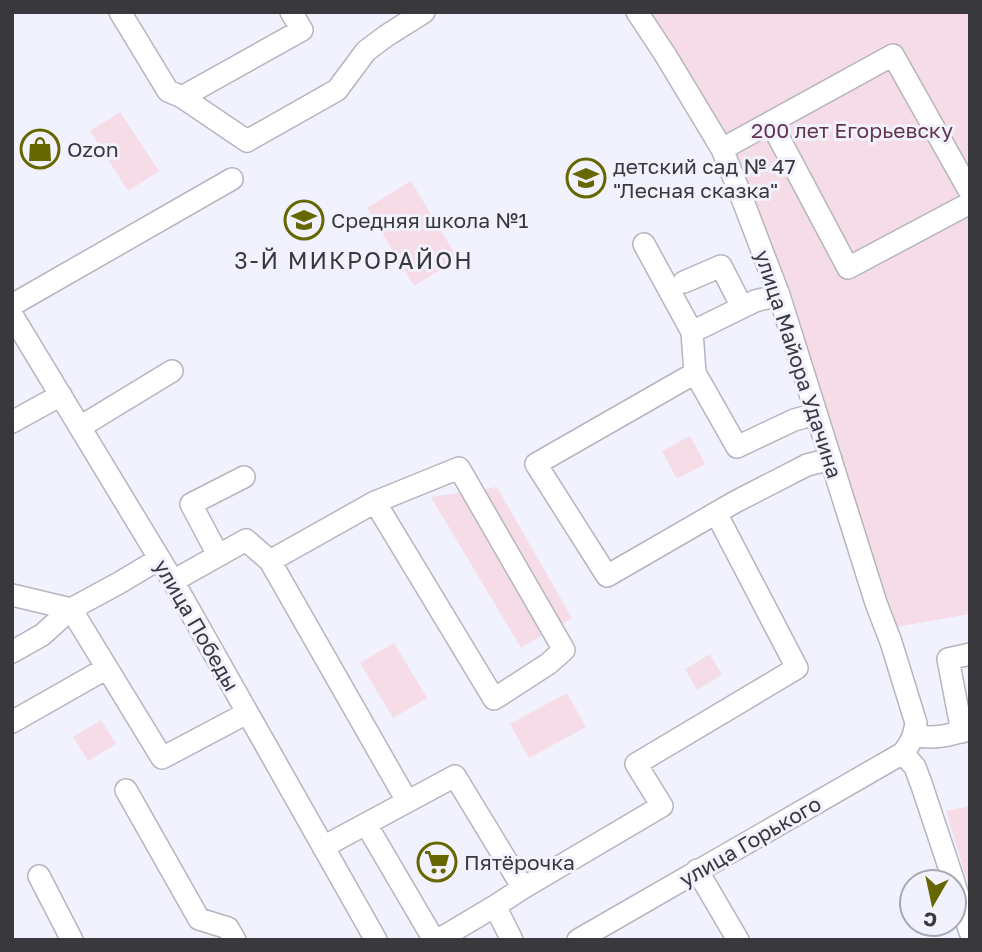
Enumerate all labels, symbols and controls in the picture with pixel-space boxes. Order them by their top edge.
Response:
park label: 200 лет Егорьевску [751,117,953,143]
shop icon: Ozon [19,128,61,170]
place label: Ozon [67,136,119,162]
place label: детский сад № 47 "Лесная сказка" [613,153,796,203]
school or university icon: детский сад № 47 "Лесная сказка" [565,157,607,199]
school or university icon: Средняя школа №1 [283,199,325,241]
place label: Средняя школа №1 [331,207,529,233]
district label: 3-Й МИКРОРАЙОН [234,246,474,274]
street label: улица Майора Удачина [750,247,848,481]
street label: улица Победы [149,555,245,695]
street label: улица Горького [675,790,825,892]
supermarket icon: Пятёрочка [416,841,458,883]
place label: Пятёрочка [464,849,575,875]
north arrow [898,868,968,938]
text: С [922,908,939,933]

